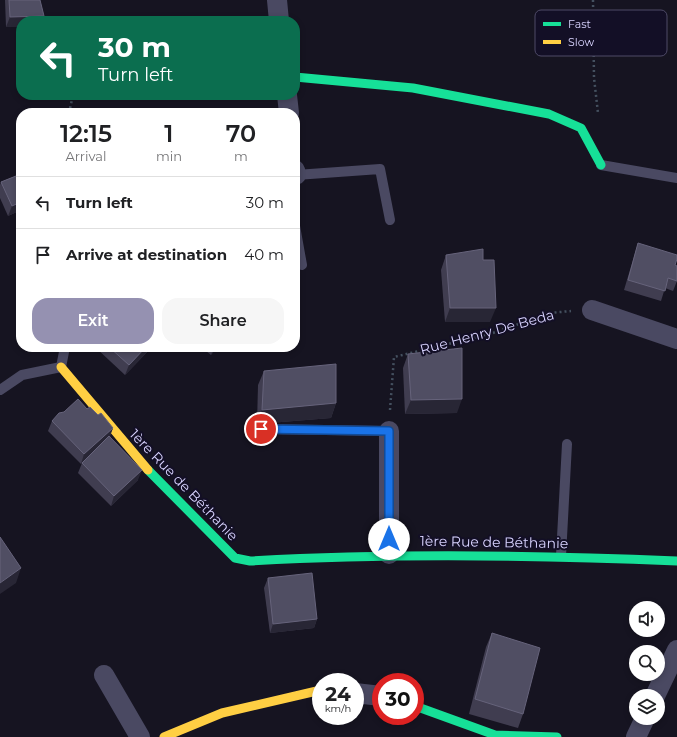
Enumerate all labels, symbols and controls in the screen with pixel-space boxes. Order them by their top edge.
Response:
legend [535,10,667,56]
text: Fast [568,17,592,31]
text: 30 m [98,30,171,64]
icon: left [32,32,84,84]
text: Slow [568,35,594,49]
text: Turn left [98,64,173,86]
text: 12:15 [60,119,112,148]
text: 1 [164,119,174,148]
text: 70 [226,119,256,148]
text: Arrival [65,148,106,164]
text: min [156,148,182,164]
text: m [234,148,248,164]
icon: left [32,192,54,214]
text: Turn left [66,193,133,212]
text: 30 m [246,193,284,212]
icon: arrive [32,244,54,266]
text: Arrive at destination [66,245,227,264]
text: 40 m [244,245,284,264]
button: Exit [32,298,154,344]
button: Share [162,298,284,344]
street label: Rue Henry De Beda [418,305,556,359]
pin [244,412,278,446]
icon: arrive [250,418,272,440]
street label: 1ère Rue de Béthanie [126,425,242,545]
position arrow [368,518,410,560]
street label: 1ère Rue de Béthanie [420,532,568,552]
map controls [629,601,665,725]
button: sound [629,601,665,637]
button: search [629,645,665,681]
speed limit sign: 30 [372,673,424,725]
text: 24 [325,682,351,706]
button: layers [629,689,665,725]
text: km/h [325,702,351,715]

